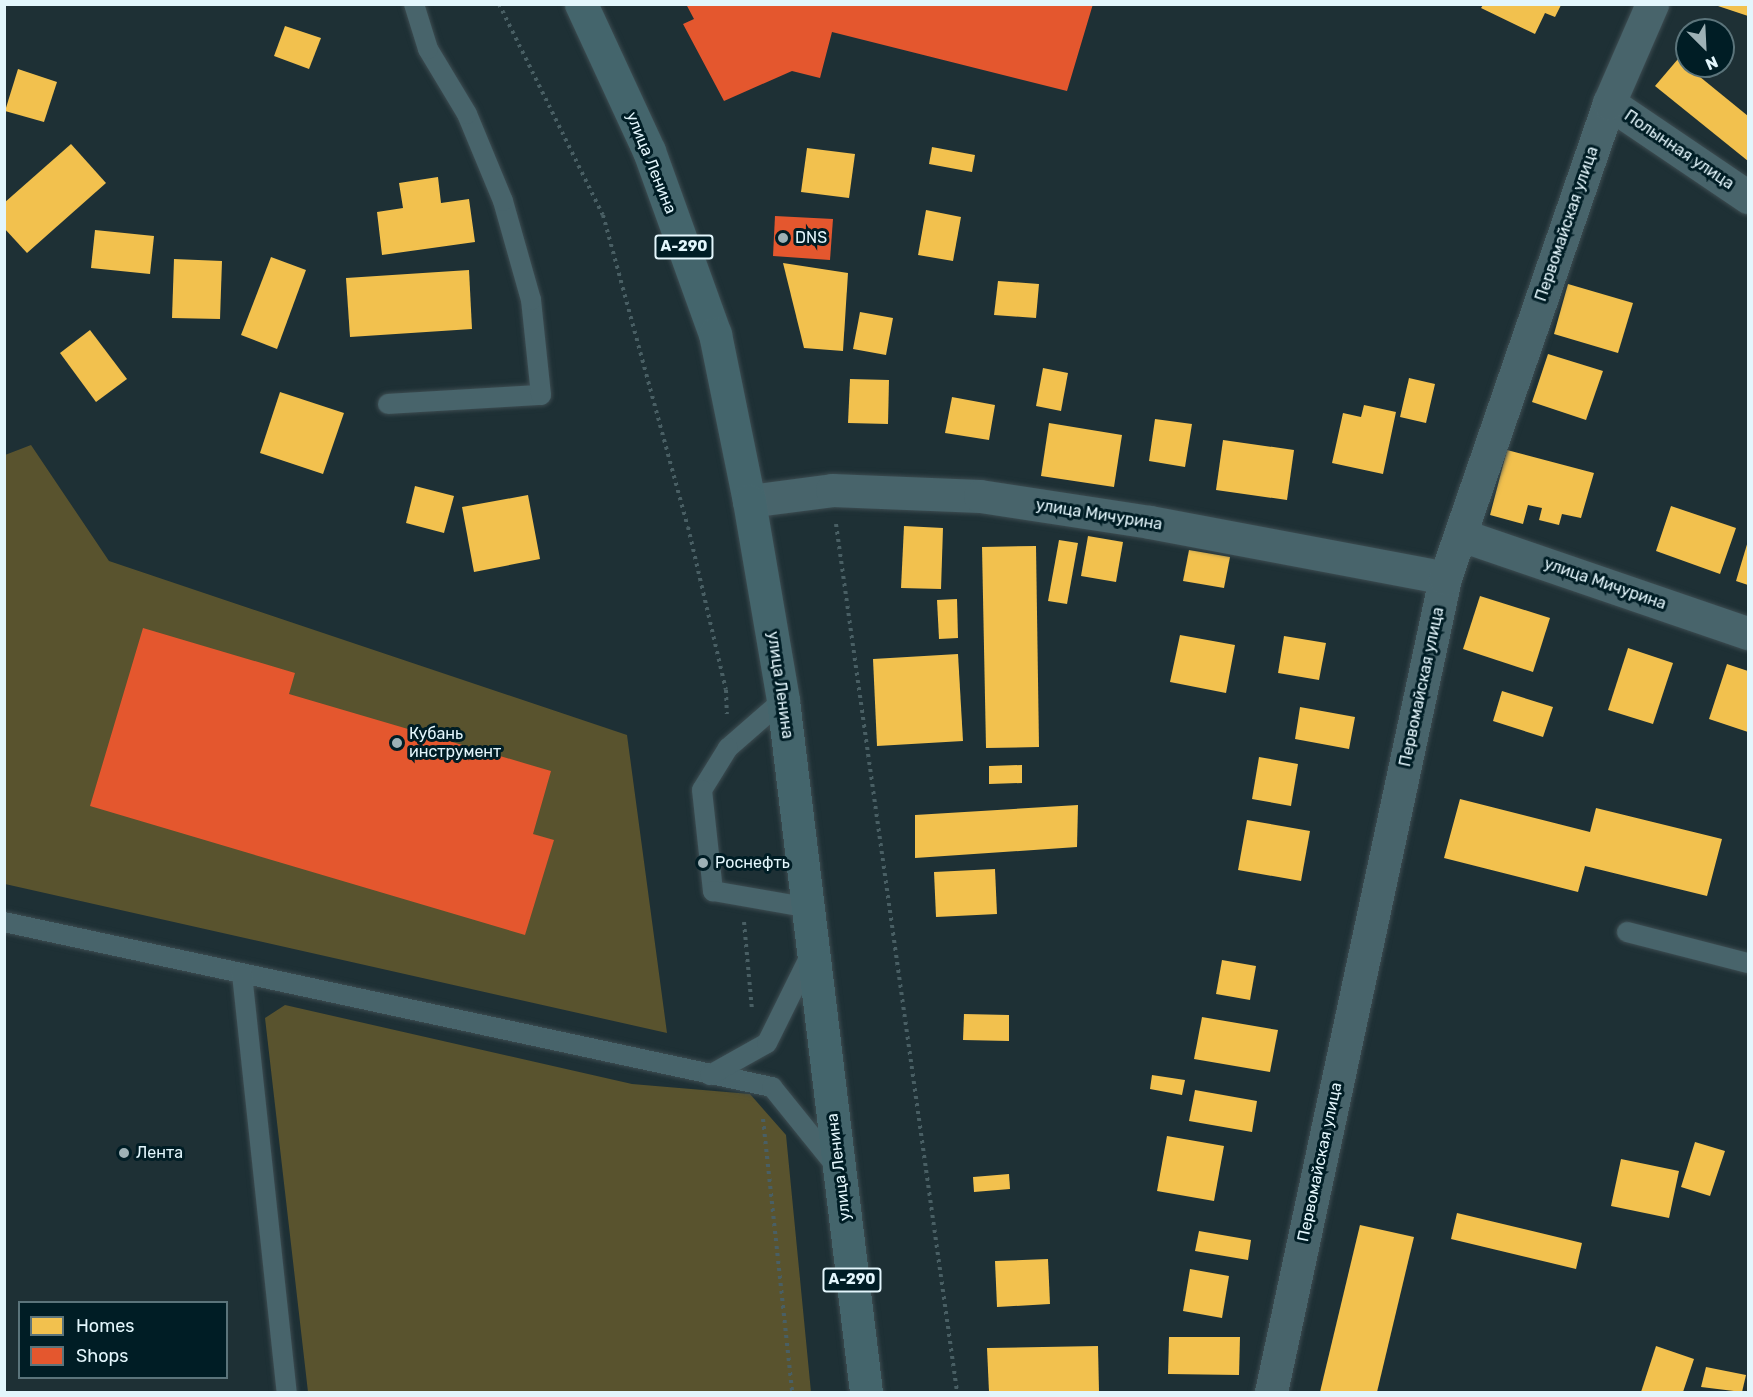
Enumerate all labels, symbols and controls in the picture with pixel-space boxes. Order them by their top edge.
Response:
north arrow [1675,18,1735,78]
text: N [1703,52,1721,74]
street label: Полынная улица [1621,106,1737,194]
street label: улица Ленина [622,109,680,217]
street label: Первомайская улица [1531,144,1603,304]
place label: DNS [795,228,827,248]
marker: DNS [776,231,790,245]
road number: А-290 [654,235,714,259]
street label: улица Мичурина [1034,496,1164,534]
street label: улица Мичурина [1541,554,1669,614]
street label: Первомайская улица [1396,606,1448,768]
street label: улица Ленина [763,630,797,740]
place label: Кубань инструмент [409,724,501,762]
marker: Кубань инструмент [390,736,404,750]
place label: Роснефть [715,853,790,873]
marker: Роснефть [696,856,710,870]
street label: Первомайская улица [1294,1081,1346,1243]
street label: улица Ленина [823,1112,855,1222]
place label: Лента [136,1143,183,1163]
marker: Лента [117,1146,131,1160]
road number: А-290 [822,1268,882,1292]
legend [18,1301,228,1379]
text: Homes [76,1315,134,1337]
text: Shops [76,1345,128,1367]

